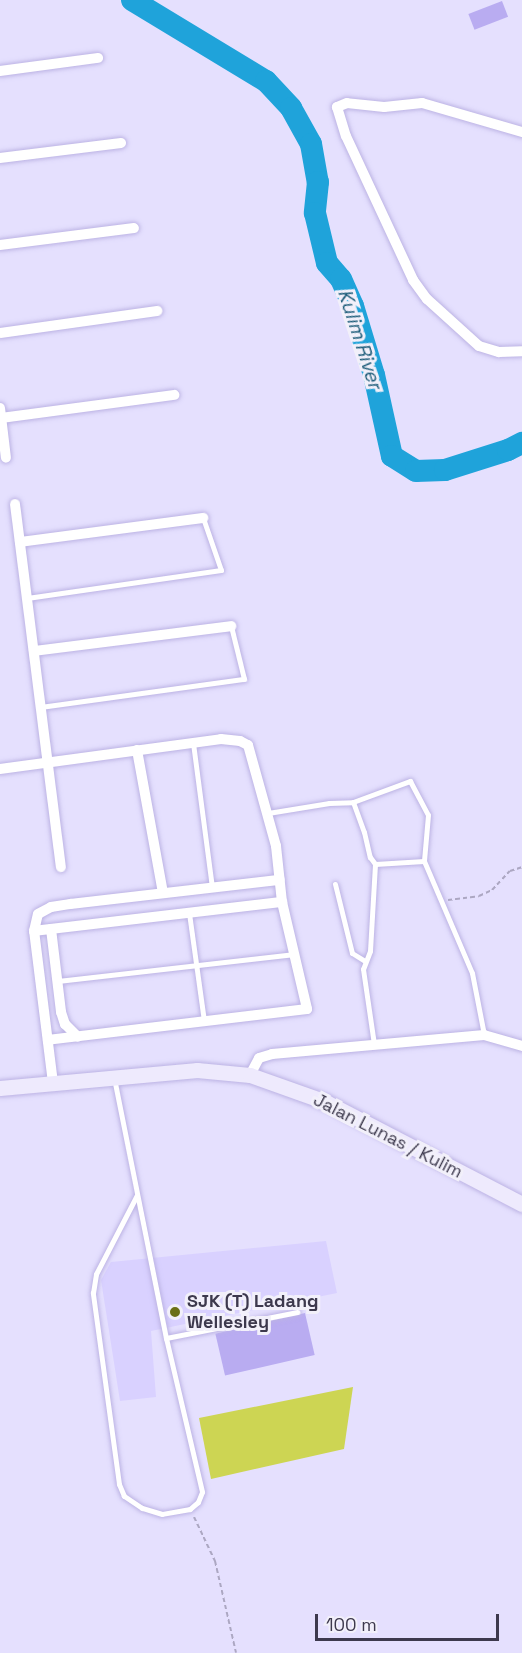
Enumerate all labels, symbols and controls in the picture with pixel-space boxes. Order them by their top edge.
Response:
water label: Kulim River [333,286,387,392]
street label: Jalan Lunas / Kulim [310,1089,466,1183]
place label: SJK (T) Ladang Wellesley [187,1291,319,1334]
marker: SJK (T) Ladang Wellesley [168,1305,182,1319]
scale bar [318,1602,502,1640]
text: 100 m [326,1613,377,1636]

